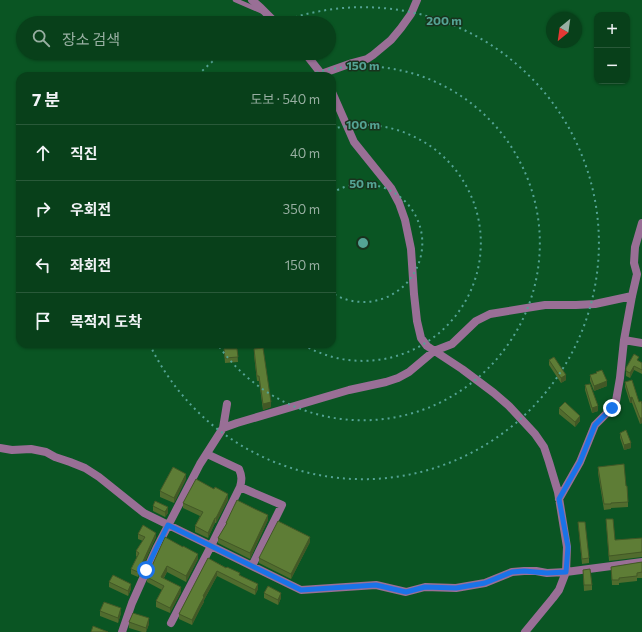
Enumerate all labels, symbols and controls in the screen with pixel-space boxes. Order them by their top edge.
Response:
north arrow [546,12,582,48]
map controls [594,12,630,84]
button: + [594,12,630,48]
text: 200 m [426,13,462,27]
search box [16,16,336,60]
icon: search [30,27,52,49]
text: 장소 검색 [62,30,120,48]
button: − [594,48,630,84]
text: 150 m [346,58,380,72]
text: 7 분 [32,89,60,110]
text: 도보 · 540 m [250,91,320,107]
text: 100 m [346,117,380,131]
icon: ahead [32,142,54,164]
text: 직진 [70,144,98,162]
text: 40 m [290,145,320,161]
text: 50 m [349,176,377,190]
icon: right [32,198,54,220]
text: 우회전 [70,200,111,218]
text: 350 m [283,201,320,217]
centre of rings [356,236,370,250]
icon: left [32,254,54,276]
text: 좌회전 [70,256,111,274]
text: 150 m [285,257,320,273]
icon: arrive [32,310,54,332]
text: 목적지 도착 [70,312,142,330]
route end [603,399,621,417]
route start [137,561,155,579]

